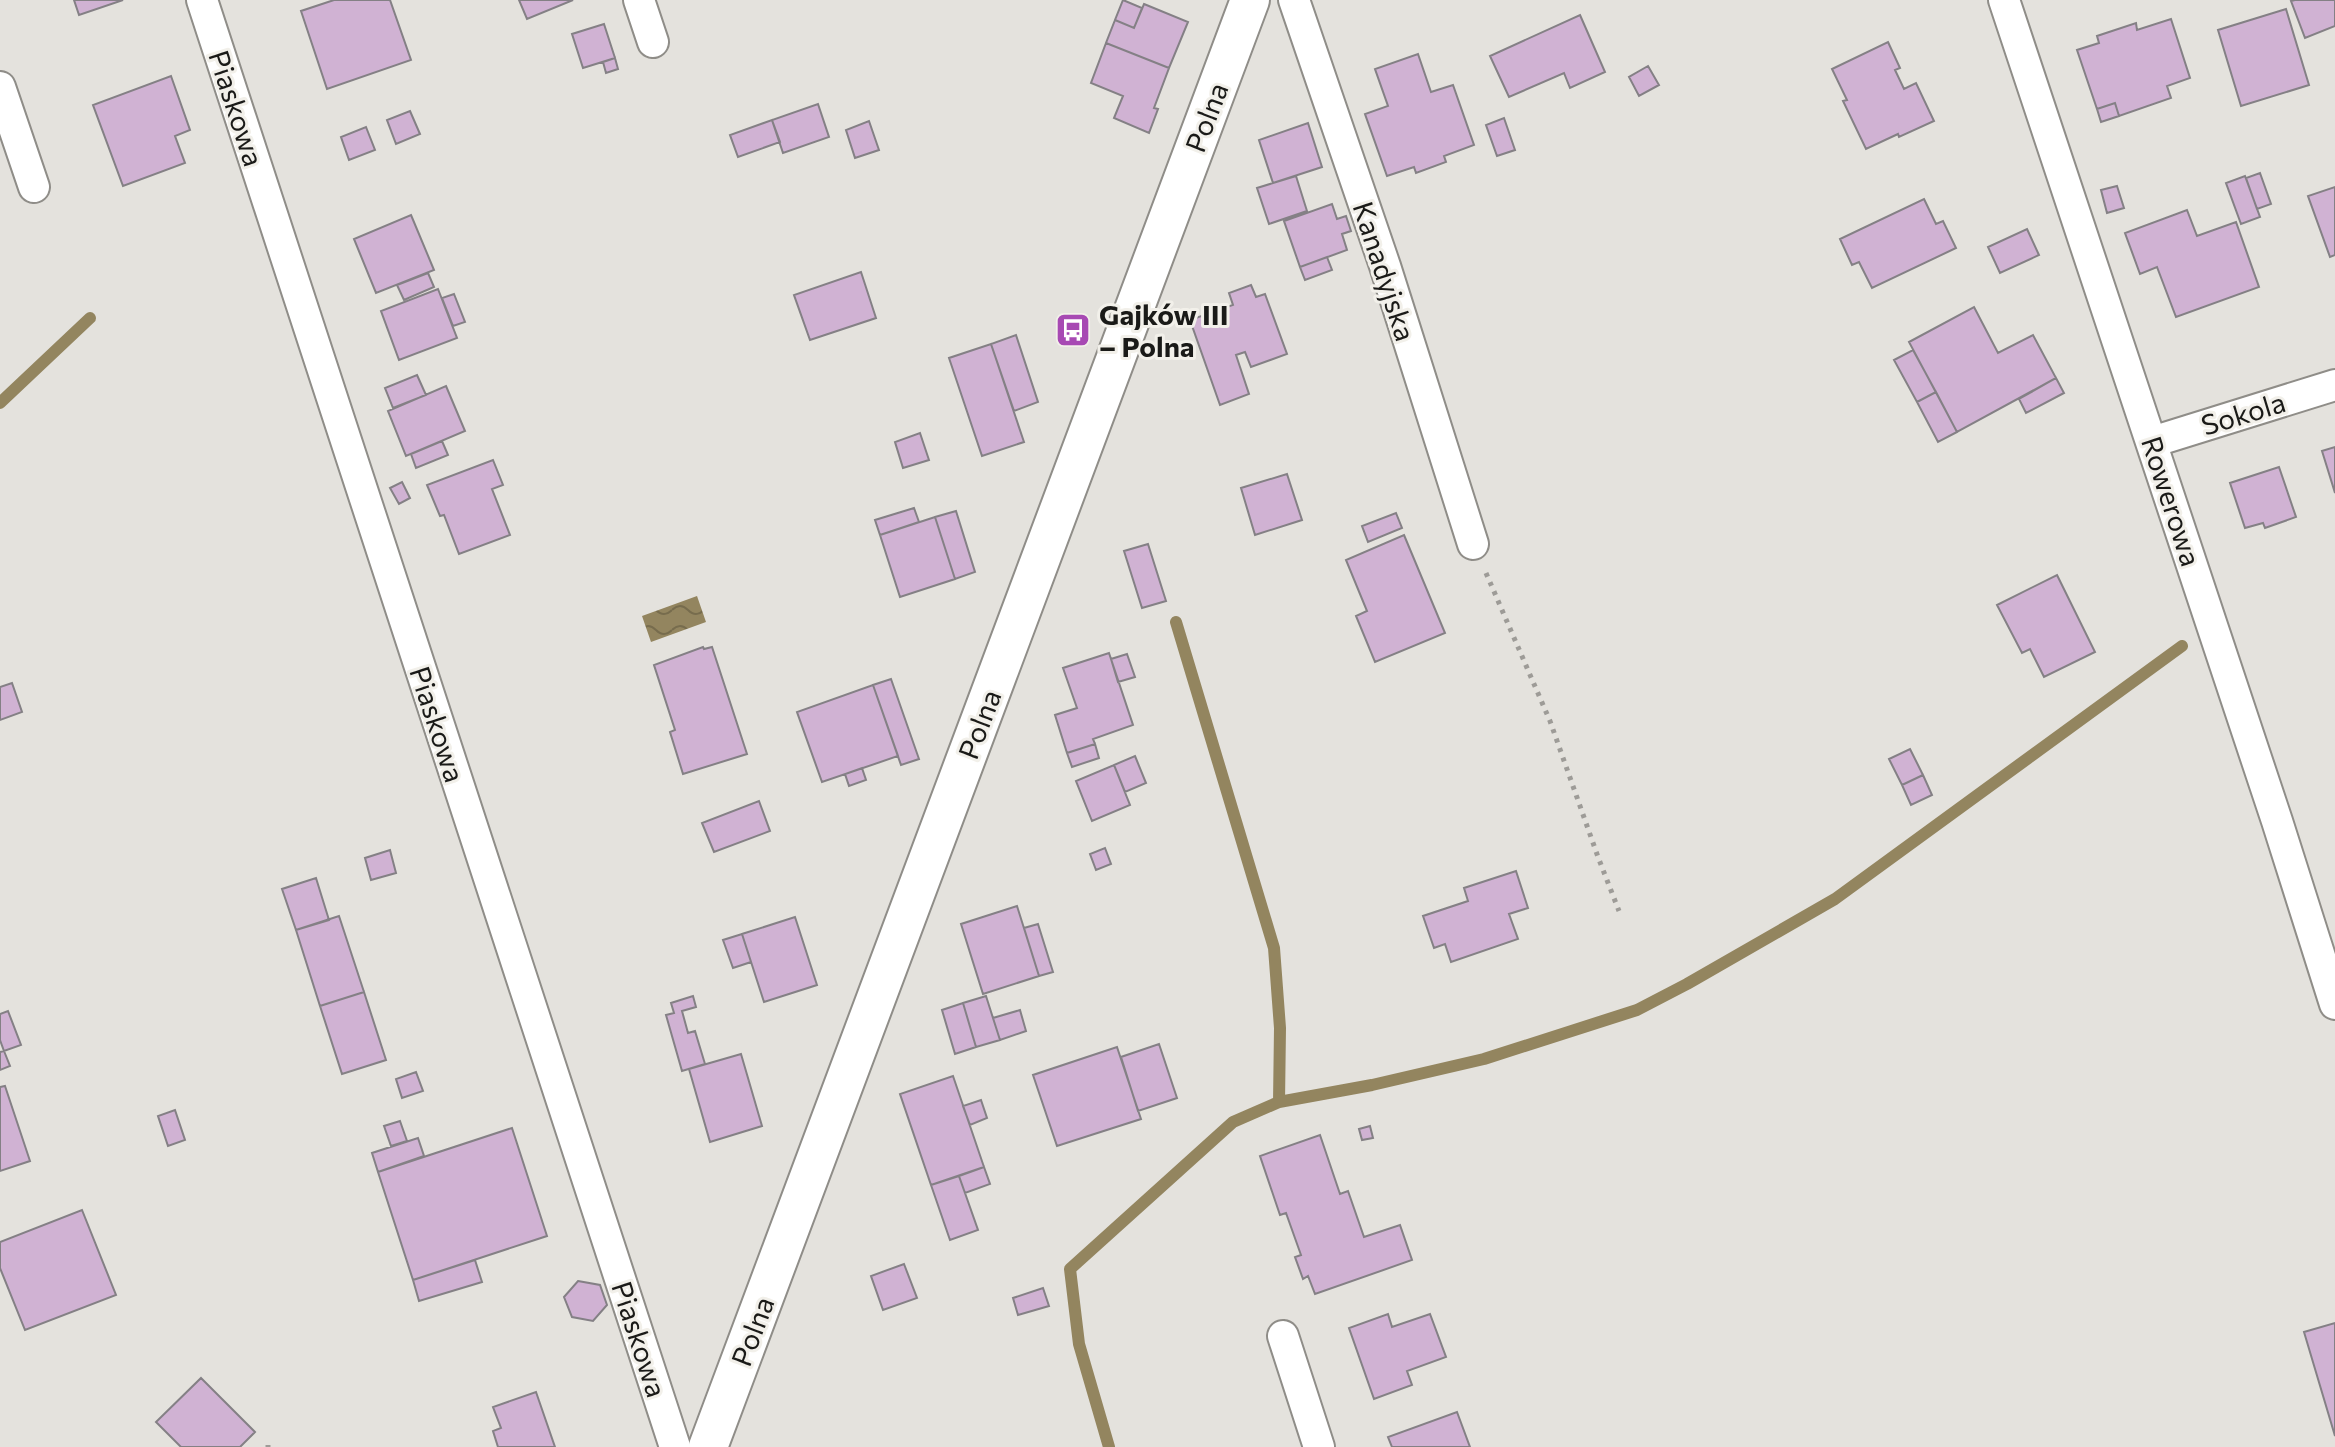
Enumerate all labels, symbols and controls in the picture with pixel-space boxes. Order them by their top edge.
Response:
street label: Piaskowa [202,46,272,170]
street label: Polna [1177,77,1235,157]
street label: Kanadyjska [1347,197,1423,345]
place label: Gajków III – Polna [1099,297,1228,363]
bus stop icon: Gajków III – Polna [1054,311,1092,349]
street label: Sokola [2197,384,2289,442]
street label: Rowerowa [2135,432,2209,570]
street label: Piaskowa [403,662,473,786]
street label: Polna [950,684,1008,764]
street label: Piaskowa [605,1277,675,1401]
street label: Polna [723,1291,781,1371]

